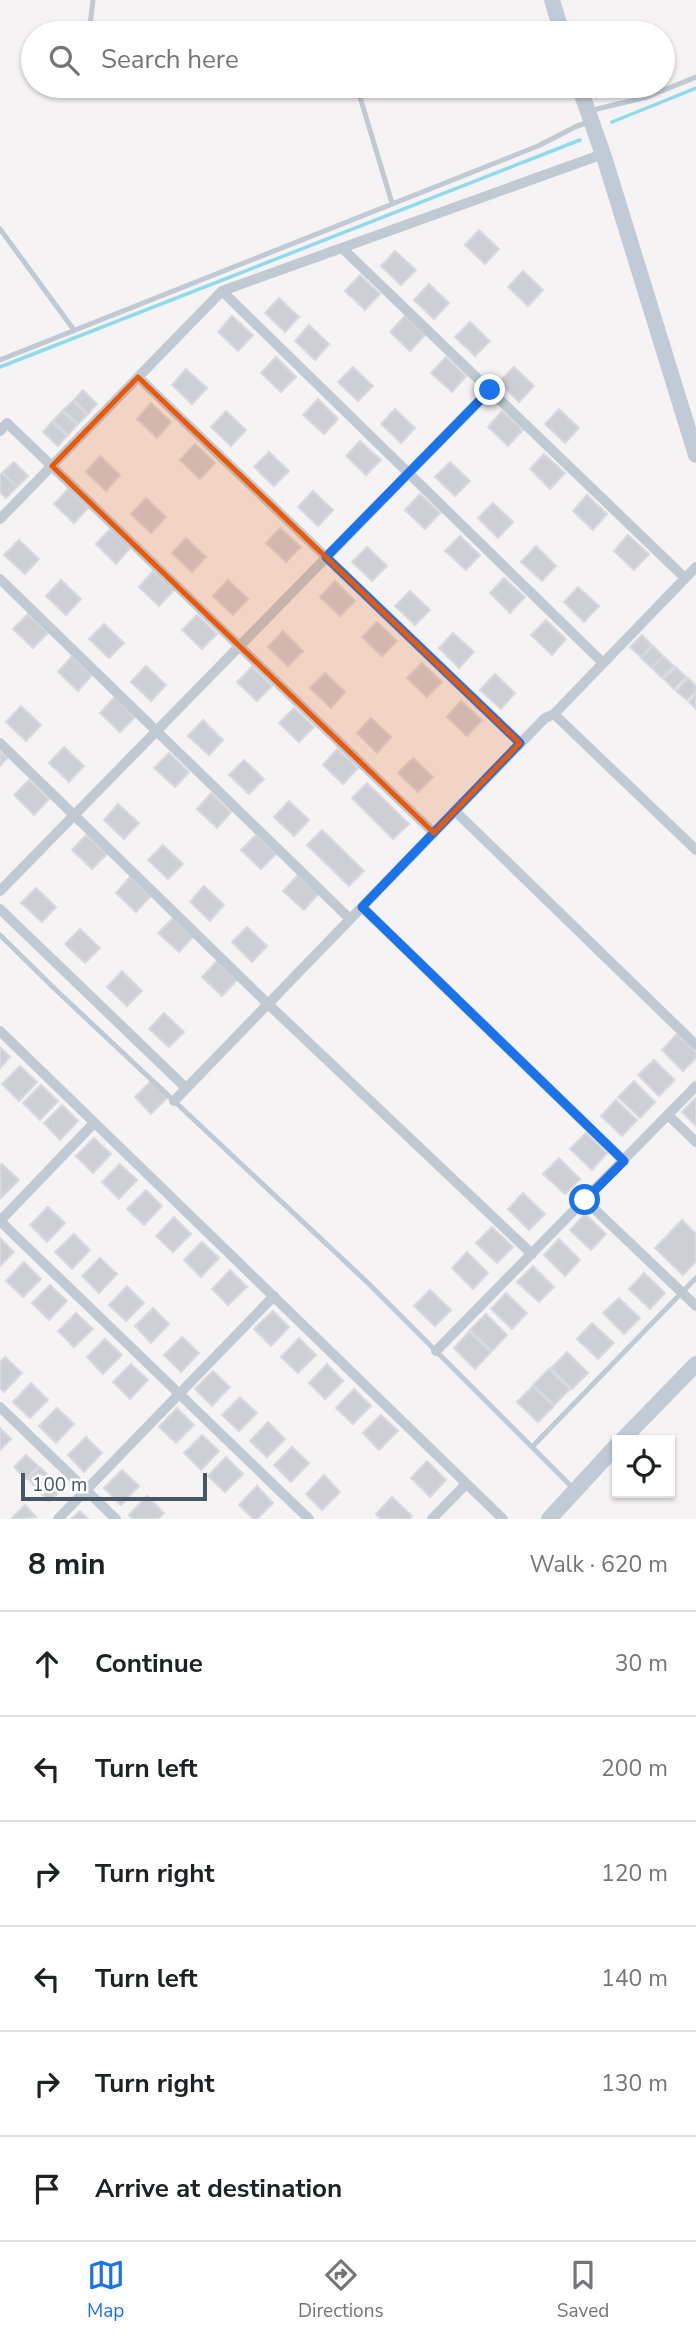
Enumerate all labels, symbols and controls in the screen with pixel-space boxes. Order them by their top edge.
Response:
search box [21,21,675,98]
icon: search [45,41,83,79]
text: Search here [101,42,239,77]
route end [474,374,505,405]
route start [569,1184,600,1215]
map controls [612,1435,675,1498]
button: locate [612,1435,675,1498]
scale bar [21,1470,206,1502]
text: 100 m [32,1472,87,1498]
text: 8 min [28,1544,106,1585]
text: Walk · 620 m [529,1549,668,1580]
icon: ahead [28,1645,66,1683]
text: Continue [95,1646,203,1681]
text: 30 m [615,1648,668,1679]
icon: left [28,1750,66,1788]
text: Turn left [95,1751,198,1786]
text: 200 m [601,1753,668,1784]
icon: right [28,1855,66,1893]
text: Turn right [95,1856,214,1891]
text: 120 m [601,1858,668,1889]
icon: left [28,1960,66,1998]
text: Turn left [95,1961,198,1996]
text: 140 m [601,1963,668,1994]
icon: right [28,2065,66,2103]
text: Turn right [95,2066,214,2101]
text: 130 m [601,2068,668,2099]
icon: arrive [28,2170,66,2208]
text: Arrive at destination [95,2171,342,2206]
tab: Map [87,2256,125,2324]
tab: Directions [298,2256,384,2324]
tab: Saved [557,2256,609,2324]

